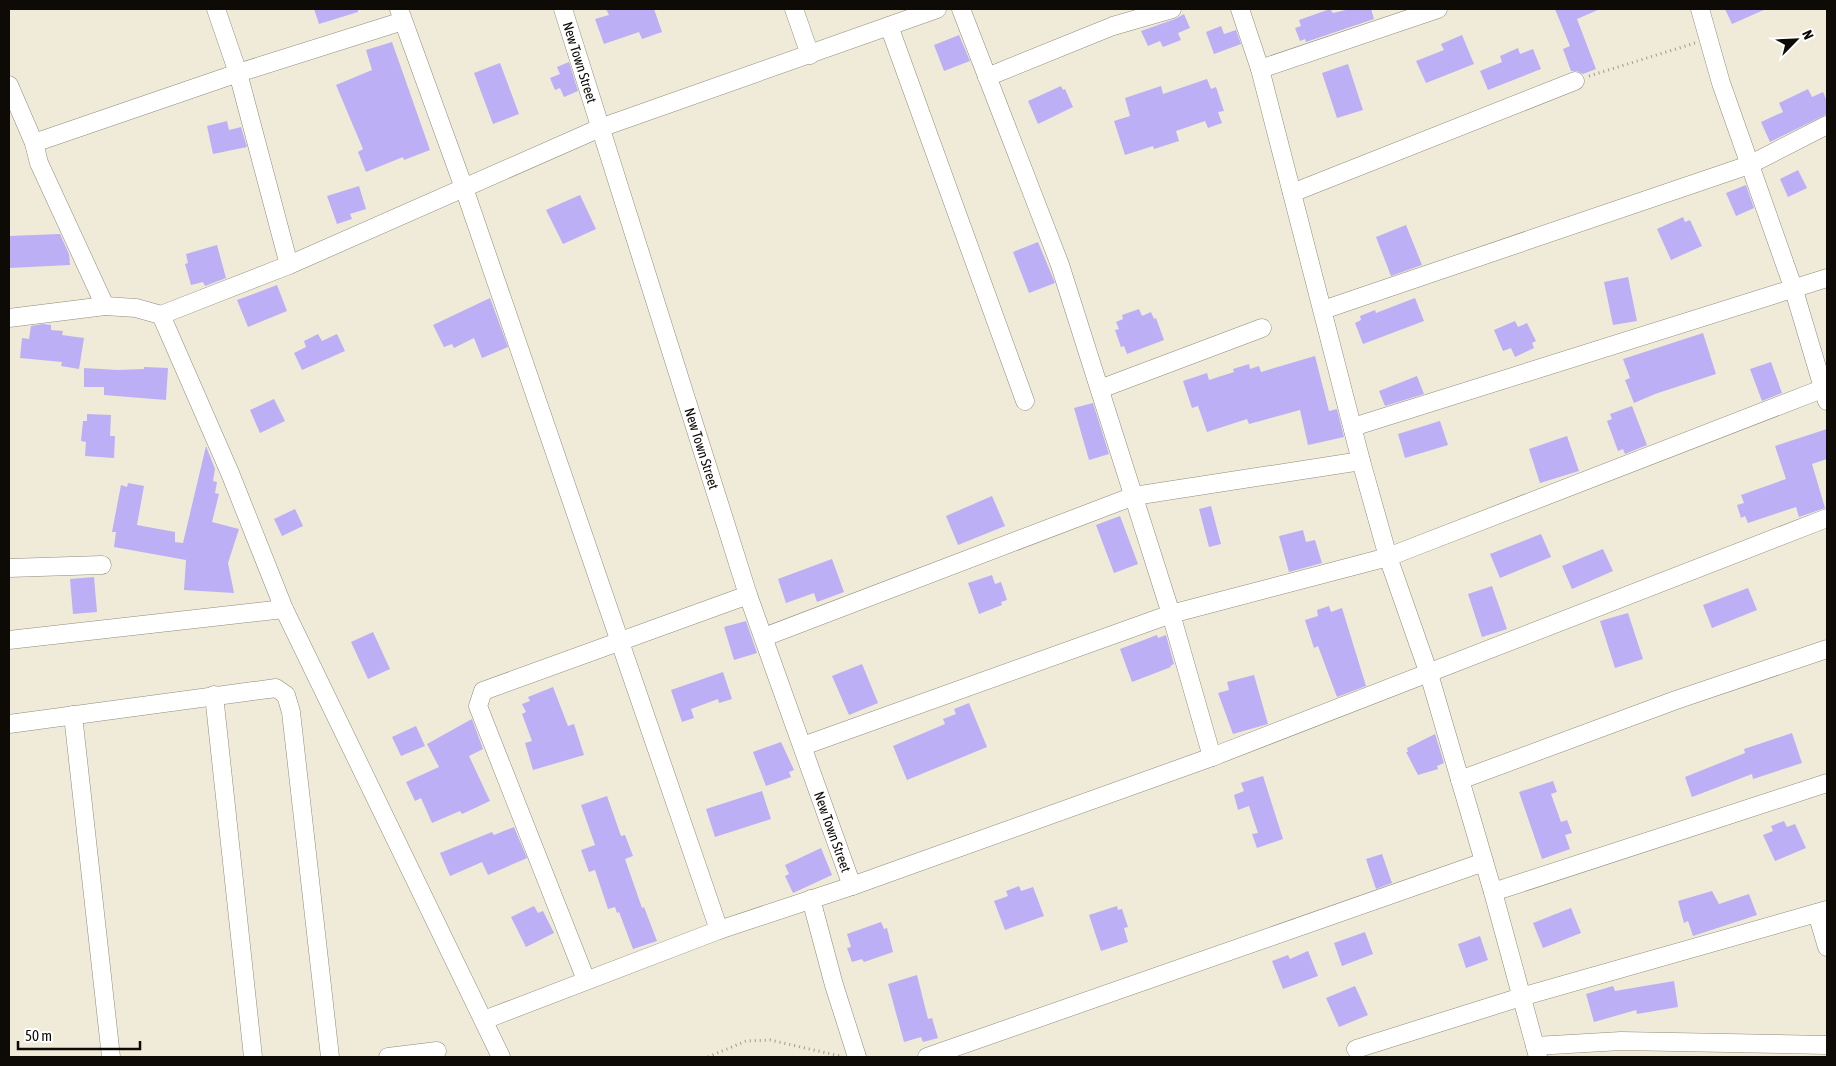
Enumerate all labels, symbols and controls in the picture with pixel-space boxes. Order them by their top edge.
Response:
north arrow [1771,15,1821,65]
street label: New Town Street [560,20,600,105]
text: N [1799,28,1817,42]
street label: New Town Street [681,406,722,491]
street label: New Town Street [811,789,854,874]
scale bar [18,1018,140,1050]
text: 50 m [25,1027,52,1044]

